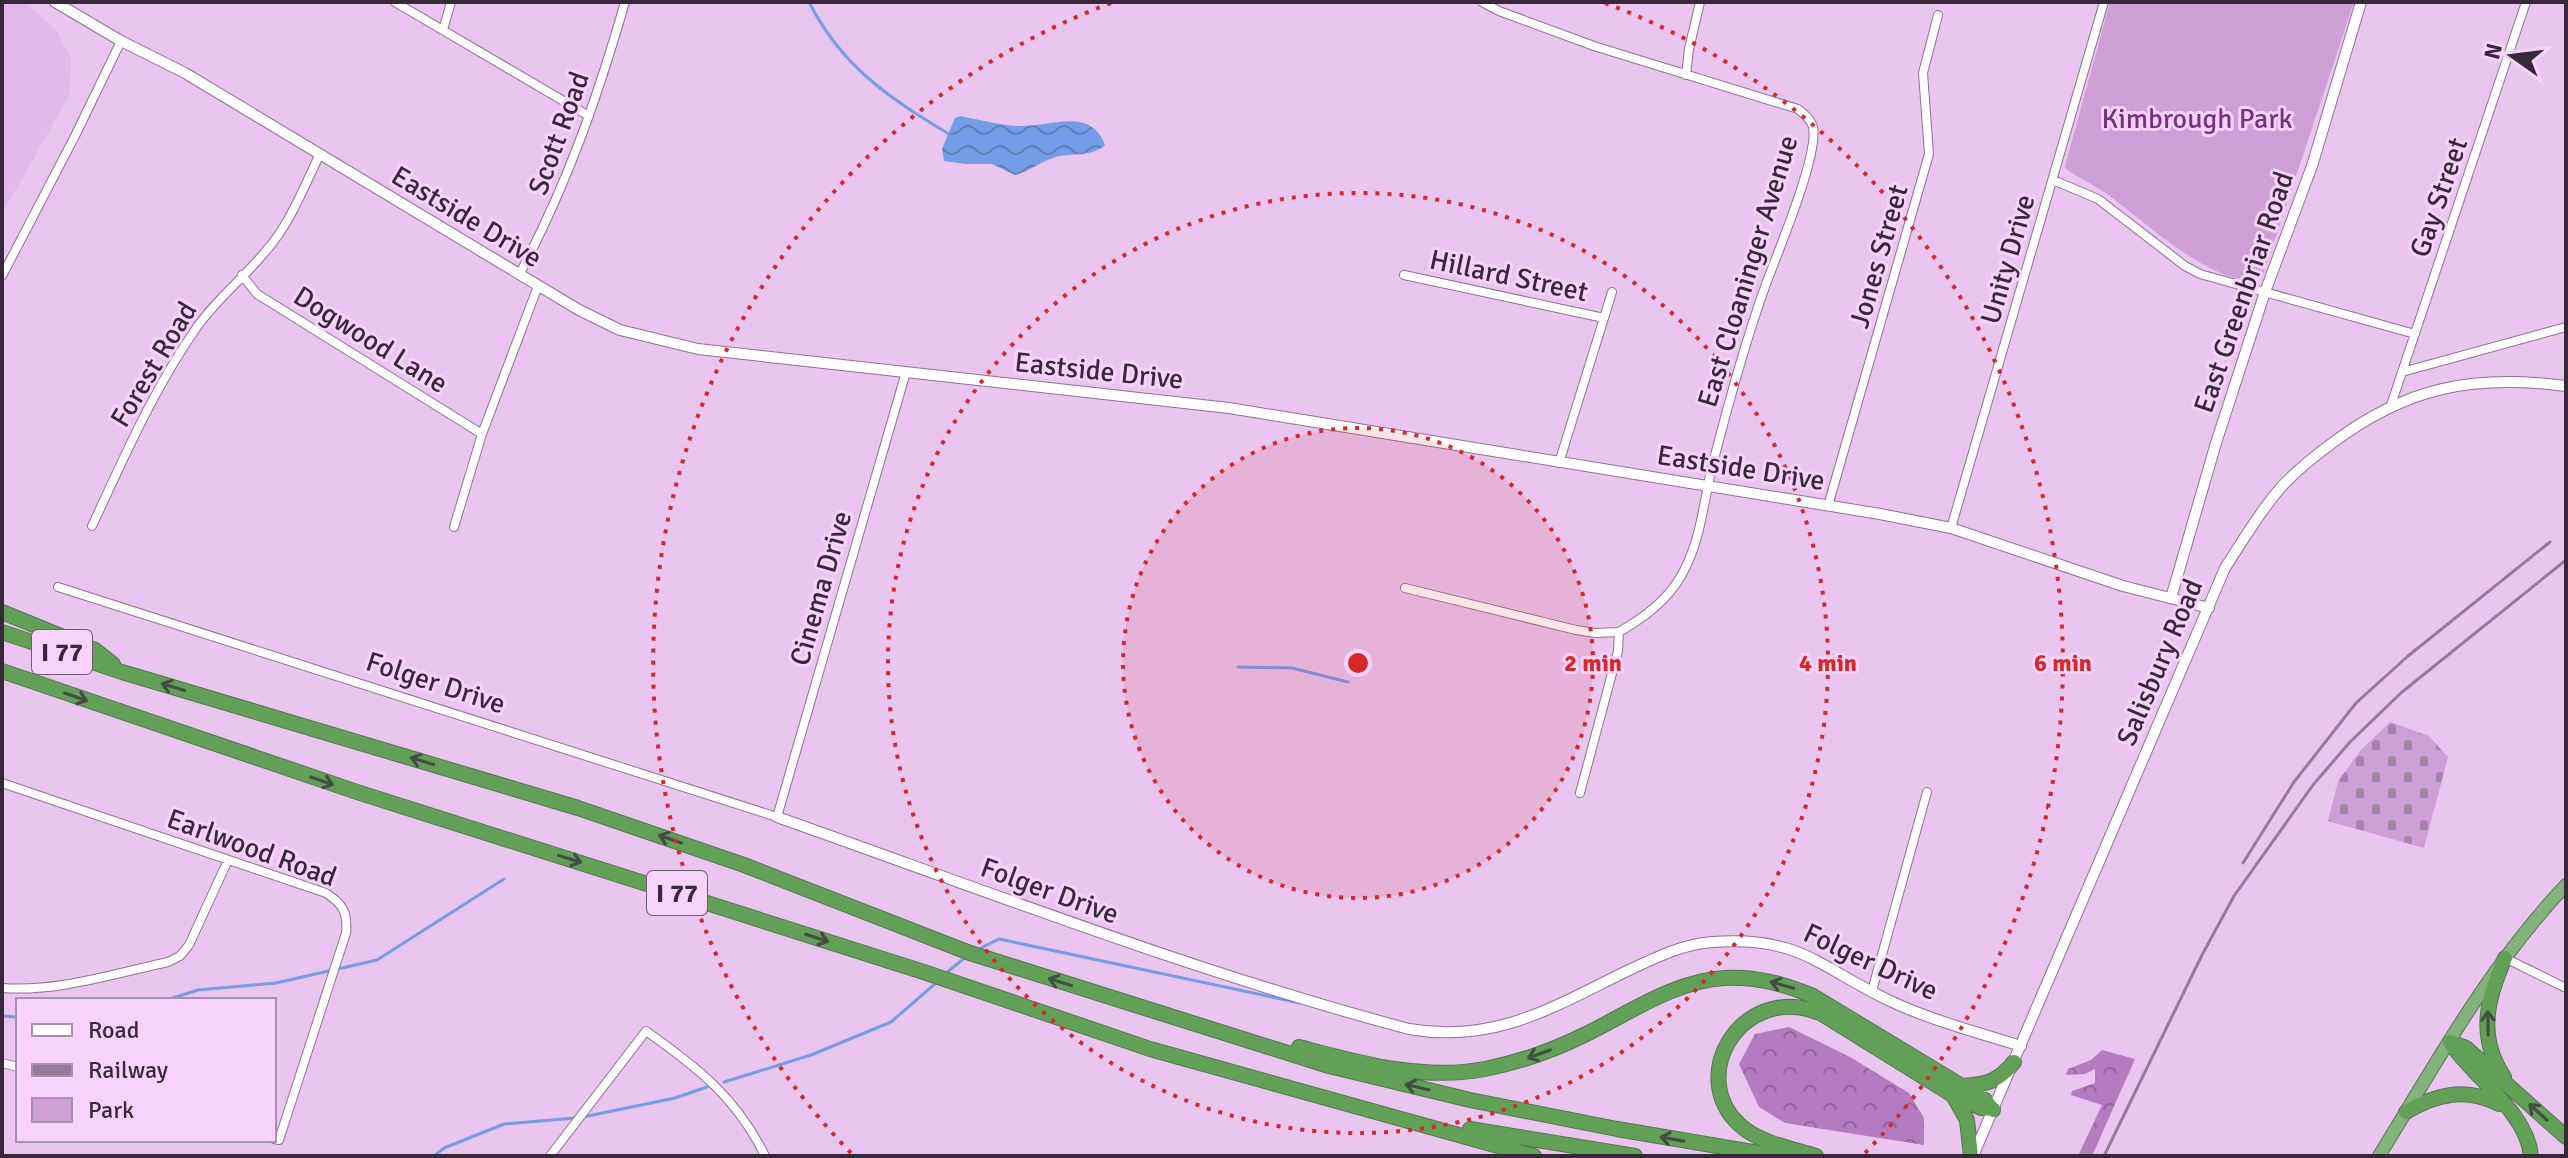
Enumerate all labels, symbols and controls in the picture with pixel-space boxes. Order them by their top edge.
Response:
north arrow [2472,16,2552,96]
text: N [2478,41,2508,62]
street label: Scott Road [521,67,597,200]
park label: Kimbrough Park [2101,102,2293,136]
street label: East Cloaninger Avenue [1690,131,1806,411]
street label: Gay Street [2403,133,2475,262]
street label: Eastside Drive [385,159,548,275]
street label: East Greenbriar Road [2187,167,2301,417]
street label: Jones Street [1842,180,1916,332]
street label: Unity Drive [1973,191,2043,328]
street label: Hillard Street [1427,243,1591,309]
street label: Dogwood Lane [287,279,454,401]
street label: Forest Road [103,296,205,433]
street label: Eastside Drive [1013,345,1185,397]
street label: Eastside Drive [1655,438,1827,498]
street label: Cinema Drive [783,507,859,669]
street label: Salisbury Road [2110,574,2210,751]
road number: I 77 [32,630,92,674]
street label: Folger Drive [362,644,510,721]
text: 2 min [1564,648,1622,678]
text: 4 min [1799,648,1857,678]
text: 6 min [2034,648,2092,678]
centre of rings [1344,649,1372,677]
one-way arrow [161,679,187,694]
one-way arrow [63,691,87,705]
one-way arrow [410,753,436,768]
one-way arrow [309,774,334,789]
street label: Earlwood Road [162,802,341,894]
one-way arrow [658,831,683,846]
street label: Folger Drive [976,850,1123,932]
one-way arrow [557,853,582,868]
road number: I 77 [647,871,707,915]
street label: Folger Drive [1798,916,1943,1008]
one-way arrow [804,931,830,946]
one-way arrow [1048,973,1073,988]
one-way arrow [1770,977,1796,992]
legend [16,998,276,1142]
one-way arrow [2480,1010,2496,1037]
text: Road [88,1015,139,1045]
one-way arrow [1527,1048,1552,1062]
text: Railway [88,1055,168,1085]
one-way arrow [1404,1079,1430,1094]
text: Park [88,1095,134,1125]
one-way arrow [2529,1103,2549,1121]
one-way arrow [1659,1130,1685,1145]

